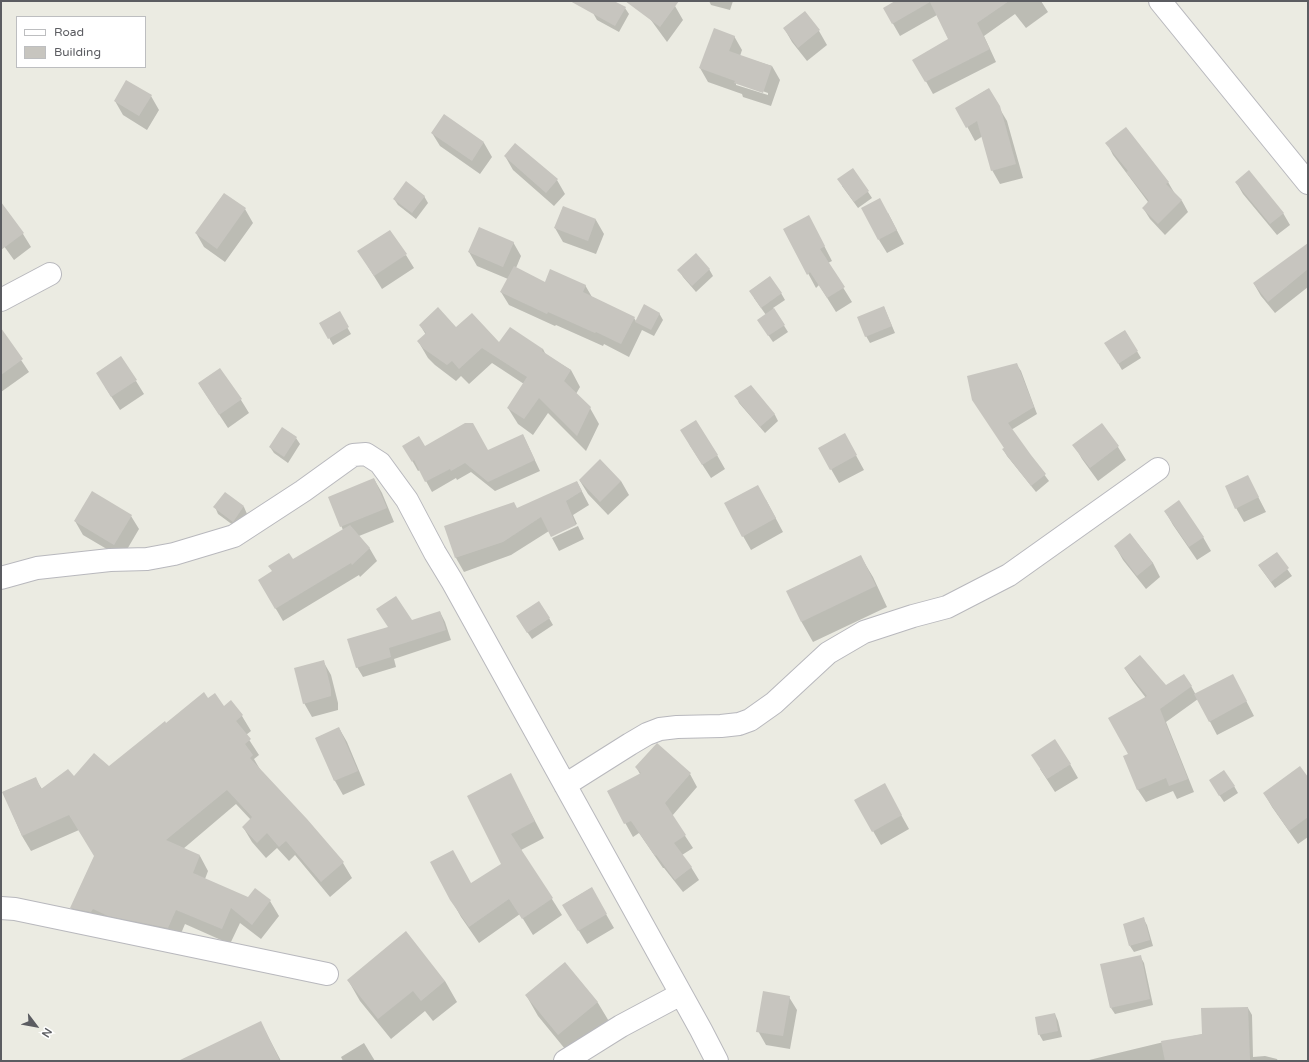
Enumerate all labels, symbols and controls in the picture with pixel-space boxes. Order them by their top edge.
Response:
legend [16,16,146,68]
text: Road [54,25,84,39]
text: Building [54,45,101,59]
north arrow [16,1006,56,1046]
text: N [39,1025,54,1040]

